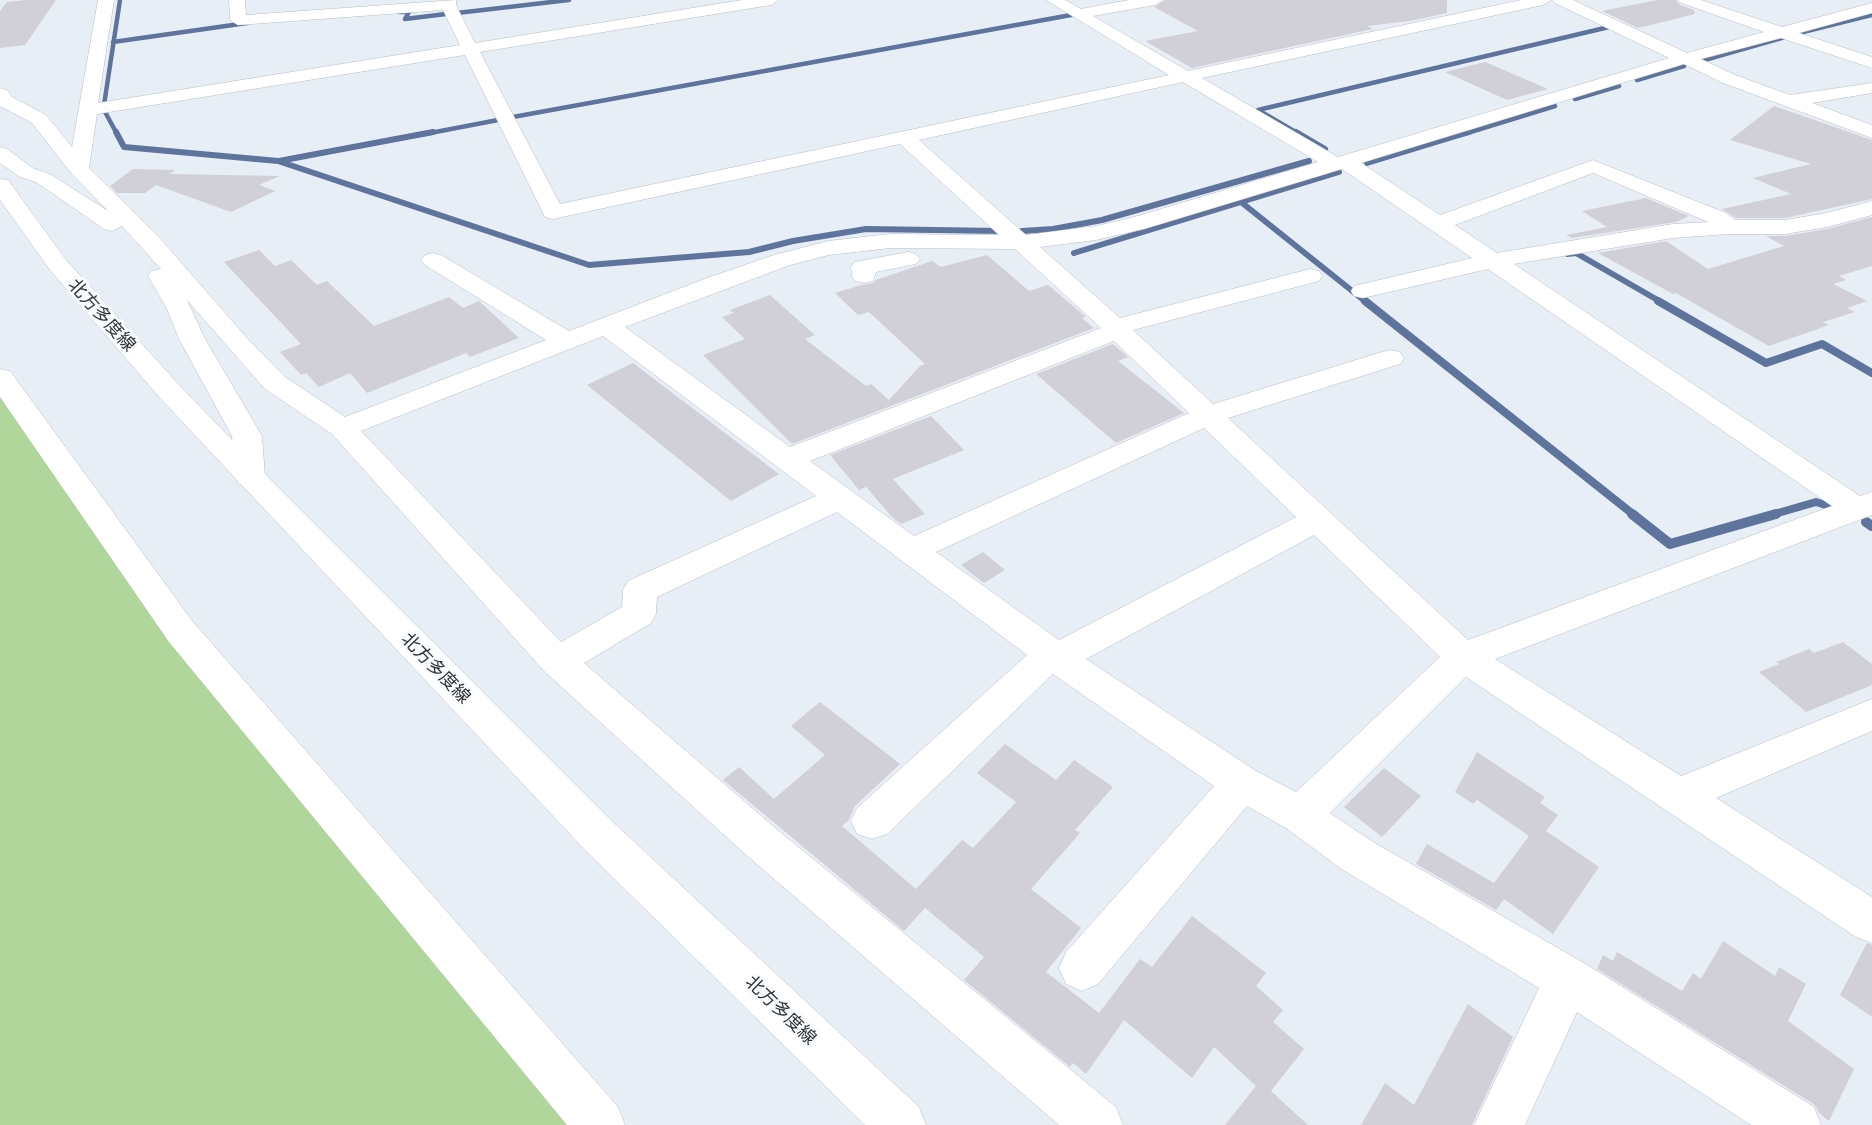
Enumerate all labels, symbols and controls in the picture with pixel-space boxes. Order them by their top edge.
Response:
street label: 北方多度線 [64,274,140,356]
street label: 北方多度線 [397,628,475,708]
street label: 北方多度線 [741,971,821,1049]

